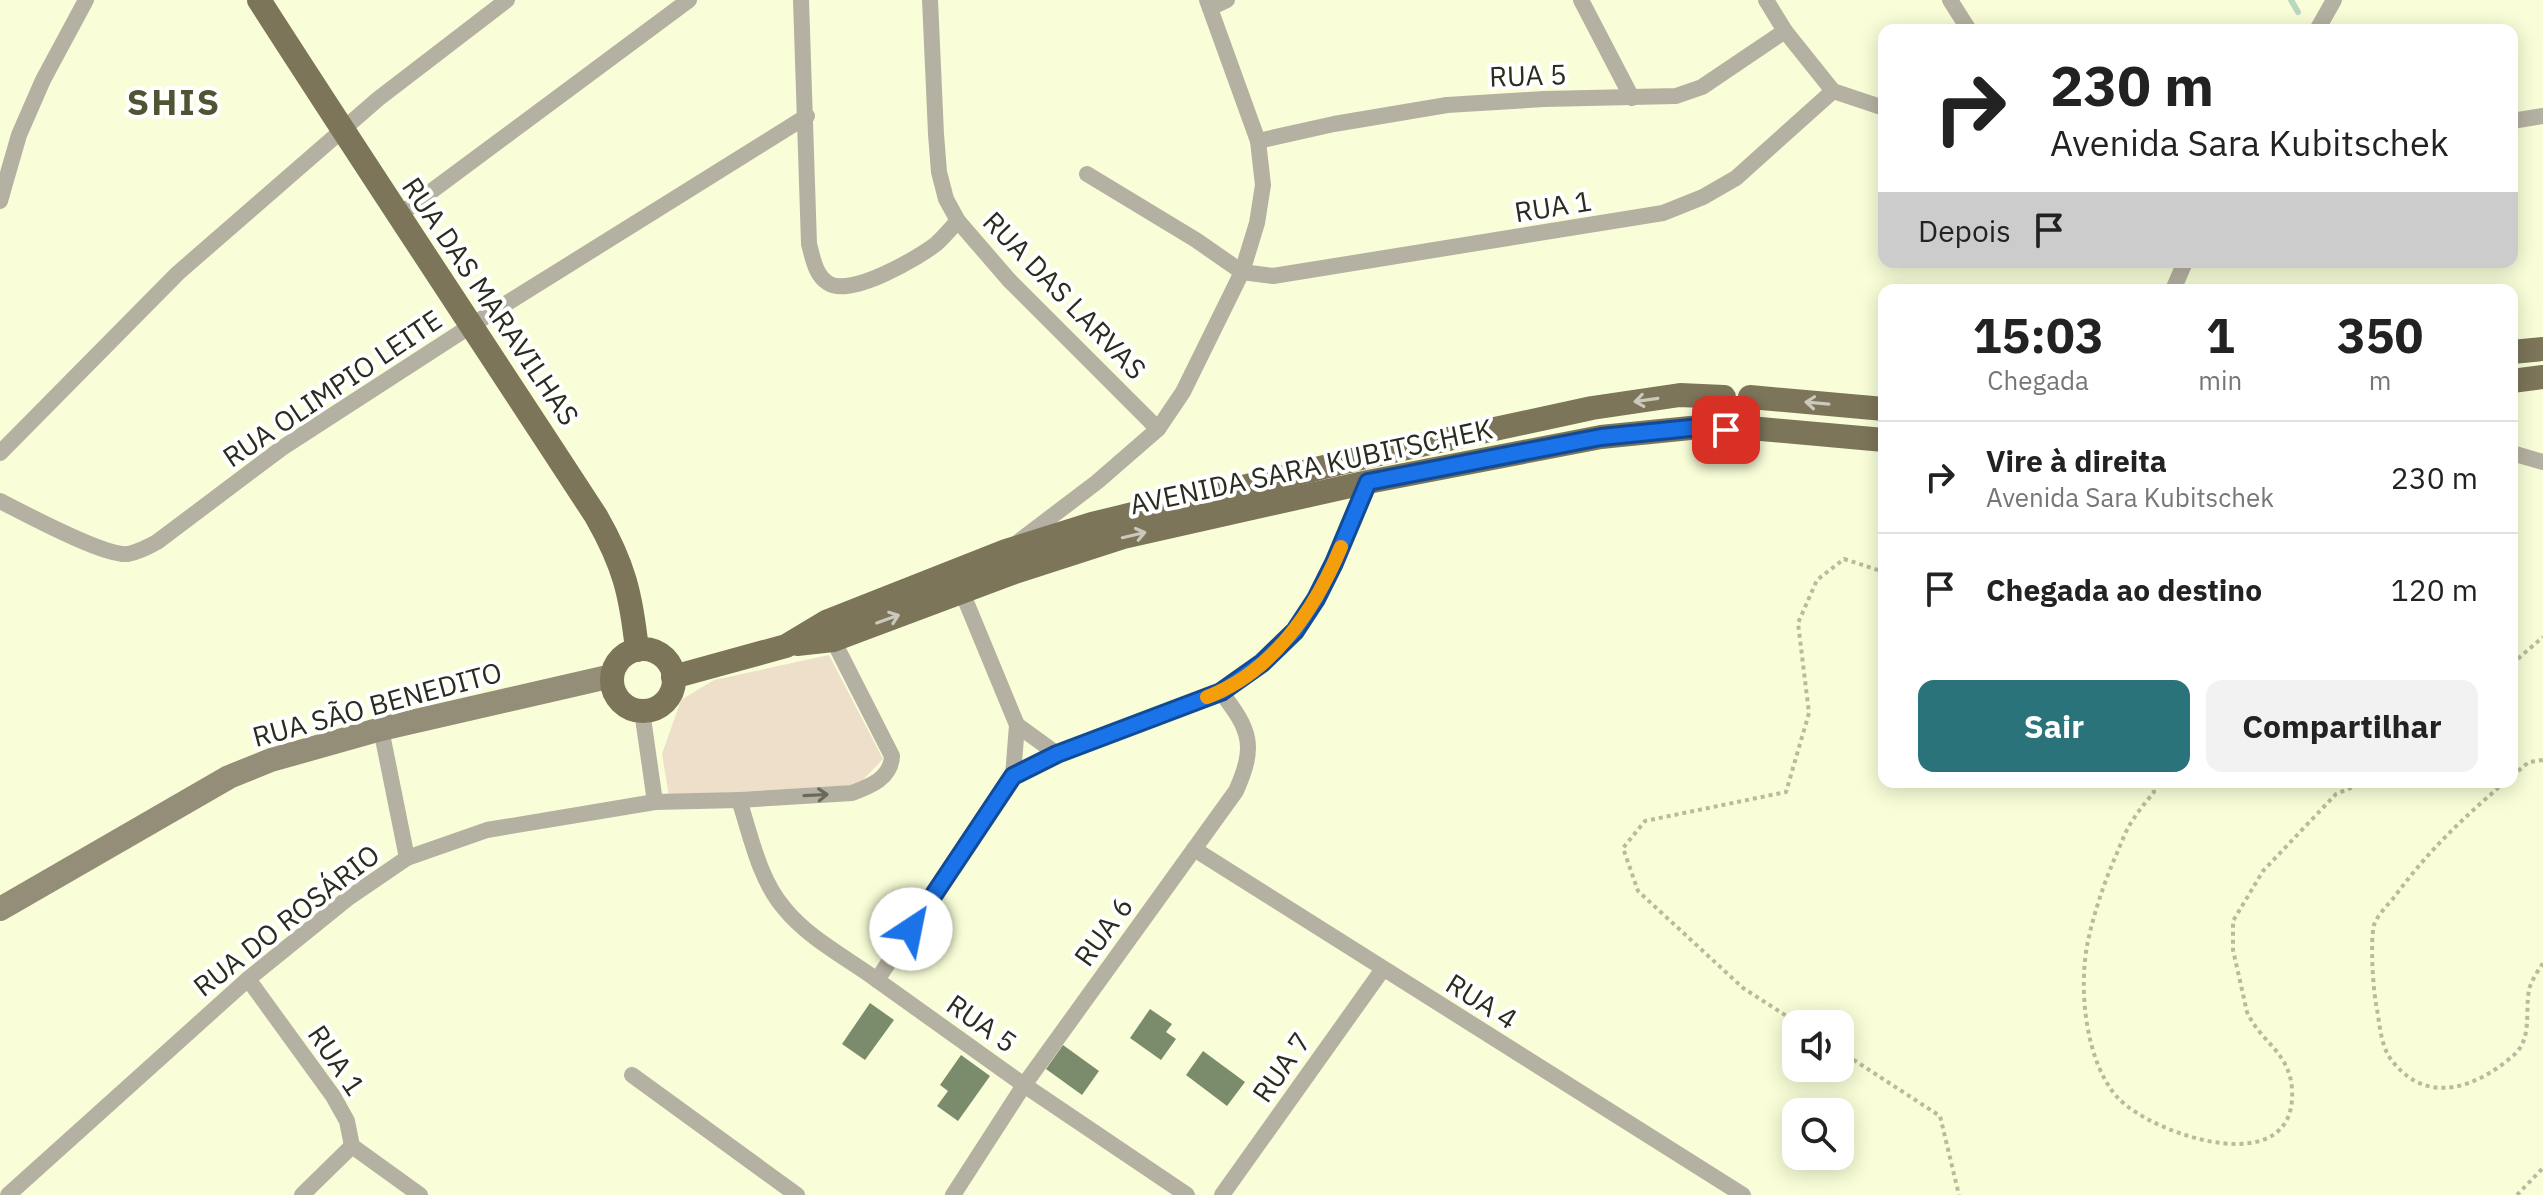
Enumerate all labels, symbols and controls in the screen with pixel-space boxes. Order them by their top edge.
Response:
text: 230 m [2050,49,2214,121]
street label: RUA 5 [1489,55,1567,95]
icon: right [1918,56,2022,160]
district label: SHIS [127,78,221,125]
text: Avenida Sara Kubitschek [2050,119,2449,166]
street label: RUA DAS MARAVILHAS [394,170,588,432]
street label: RUA 1 [1512,182,1594,230]
street label: RUA DAS LARVAS [975,203,1155,387]
icon: arrive [2027,208,2071,252]
text: Depois [1918,211,2011,250]
street label: RUA OLIMPIO LEITE [215,301,449,475]
text: 15:03 [1973,304,2104,366]
text: 1 [2206,304,2235,366]
text: 350 [2337,304,2423,366]
text: Chegada [1987,363,2089,397]
text: min [2198,363,2242,397]
text: m [2369,363,2391,397]
one-way arrow [1633,392,1660,407]
one-way arrow [1804,395,1831,410]
pin [1692,396,1760,464]
icon: arrive [1704,408,1748,452]
street label: AVENIDA SARA KUBITSCHEK [1126,409,1496,523]
text: Vire à direita [1986,441,2167,480]
icon: right [1918,455,1962,499]
text: 230 m [2391,458,2478,497]
text: Avenida Sara Kubitschek [1986,480,2274,514]
one-way arrow [1120,526,1146,541]
icon: arrive [1918,567,1962,611]
text: Chegada ao destino [1986,570,2262,609]
text: 120 m [2391,570,2478,609]
one-way arrow [875,611,900,625]
street label: RUA SÃO BENEDITO [248,653,506,755]
button: Sair [1918,680,2190,772]
button: Compartilhar [2206,680,2478,772]
one-way arrow [802,787,829,802]
street label: RUA DO ROSÁRIO [185,836,387,1004]
position arrow [869,887,953,971]
street label: RUA 6 [1065,889,1141,973]
street label: RUA 4 [1439,965,1525,1037]
street label: RUA 5 [940,986,1024,1060]
map controls [1782,1010,1854,1170]
button: sound [1782,1010,1854,1082]
street label: RUA 1 [300,1018,374,1102]
street label: RUA 7 [1244,1025,1318,1109]
button: search [1782,1098,1854,1170]

